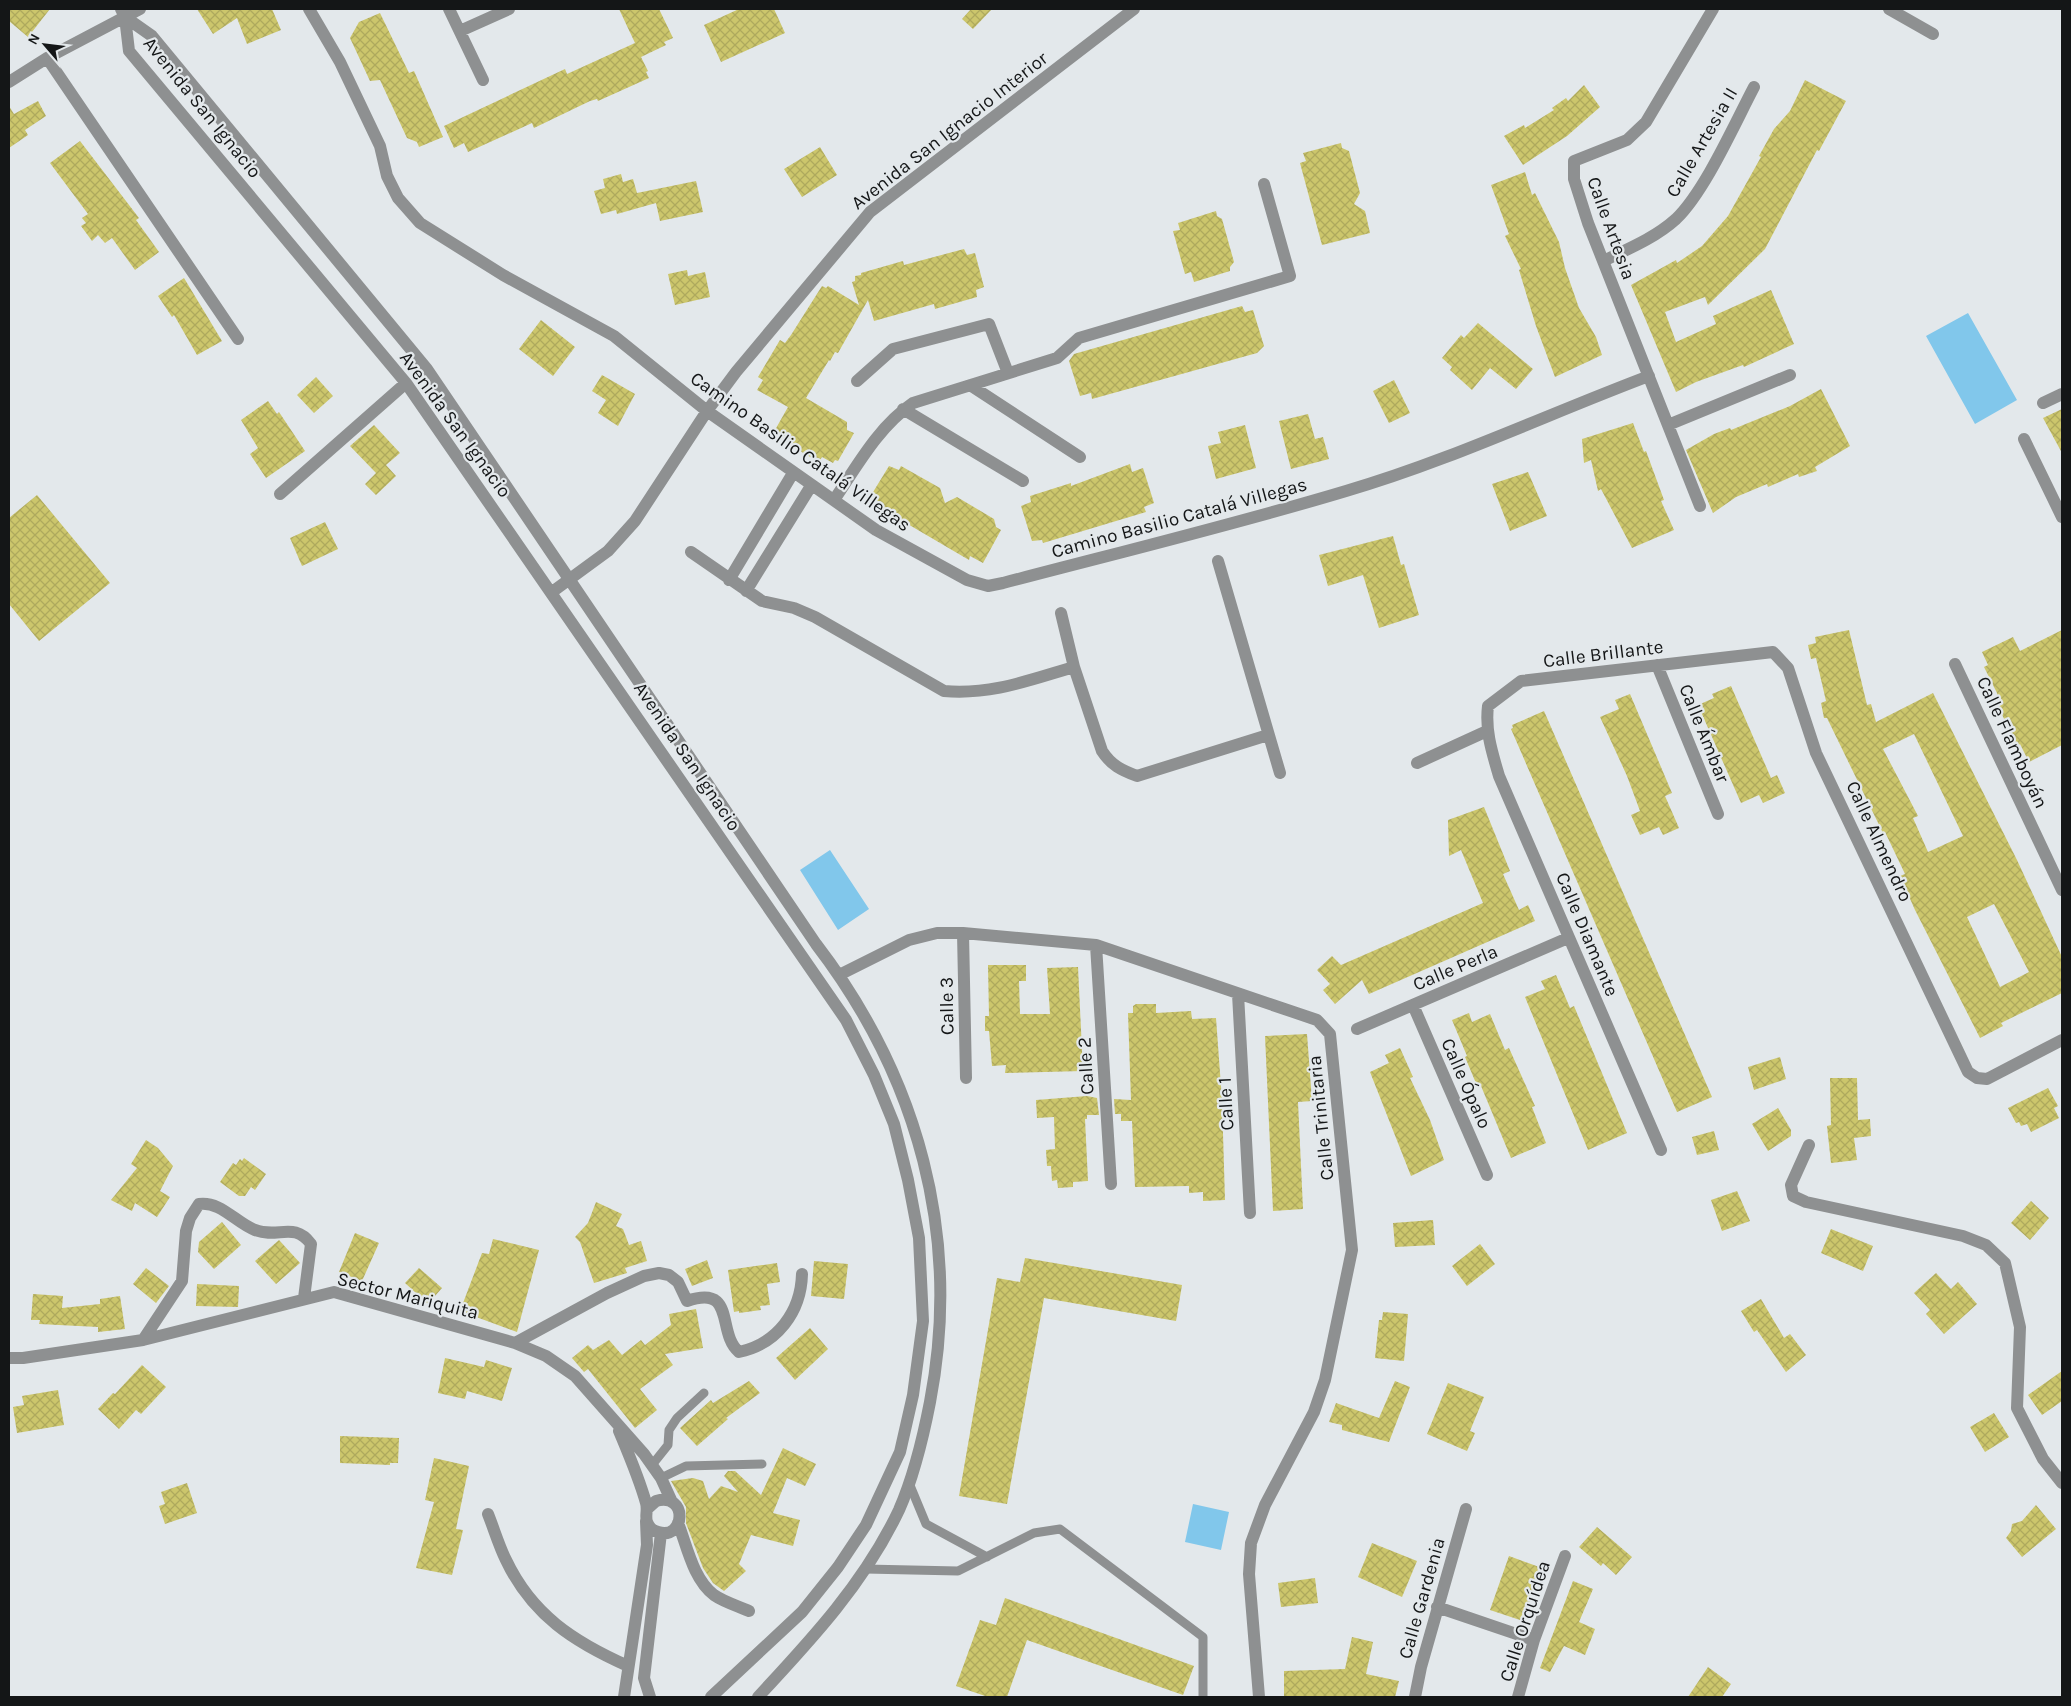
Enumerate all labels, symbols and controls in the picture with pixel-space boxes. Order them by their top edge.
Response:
north arrow [20,20,70,70]
text: N [24,31,44,48]
street label: Avenida San Ignacio [139,33,266,183]
street label: Avenida San Ignacio Interior [847,47,1052,214]
street label: Calle Artesia II [1662,84,1742,201]
street label: Calle Artesia [1582,174,1640,283]
street label: Avenida San Ignacio [395,347,515,502]
street label: Camino Basilio Catalá Villegas [686,367,915,536]
street label: Camino Basilio Catalá Villegas [1049,473,1309,563]
street label: Calle Brillante [1542,636,1664,672]
street label: Calle Flamboyán [1972,673,2052,812]
street label: Avenida San Ignacio [629,678,745,835]
street label: Calle Ámbar [1674,681,1735,786]
street label: Calle Almendro [1841,778,1917,905]
street label: Calle Diamante [1551,869,1623,1000]
street label: Calle Perla [1410,940,1501,996]
street label: Calle 3 [935,977,959,1035]
street label: Calle Ópalo [1436,1034,1497,1132]
street label: Calle 2 [1073,1036,1099,1095]
street label: Calle Trinitaria [1304,1054,1338,1181]
street label: Calle 1 [1214,1077,1238,1131]
street label: Sector Mariquita [335,1268,481,1324]
street label: Calle Gardenia [1394,1535,1450,1661]
street label: Calle Orquídea [1495,1558,1555,1685]

